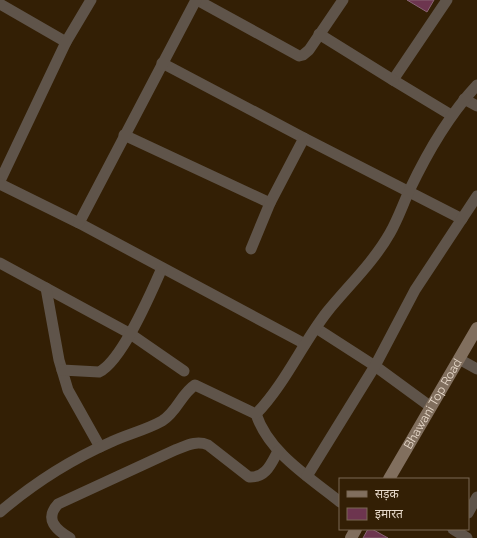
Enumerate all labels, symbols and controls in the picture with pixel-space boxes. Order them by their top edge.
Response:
street label: Bhawani Top Road [401,356,465,452]
legend [339,478,469,530]
text: सड़क [375,487,400,501]
text: इमारत [375,507,404,521]

